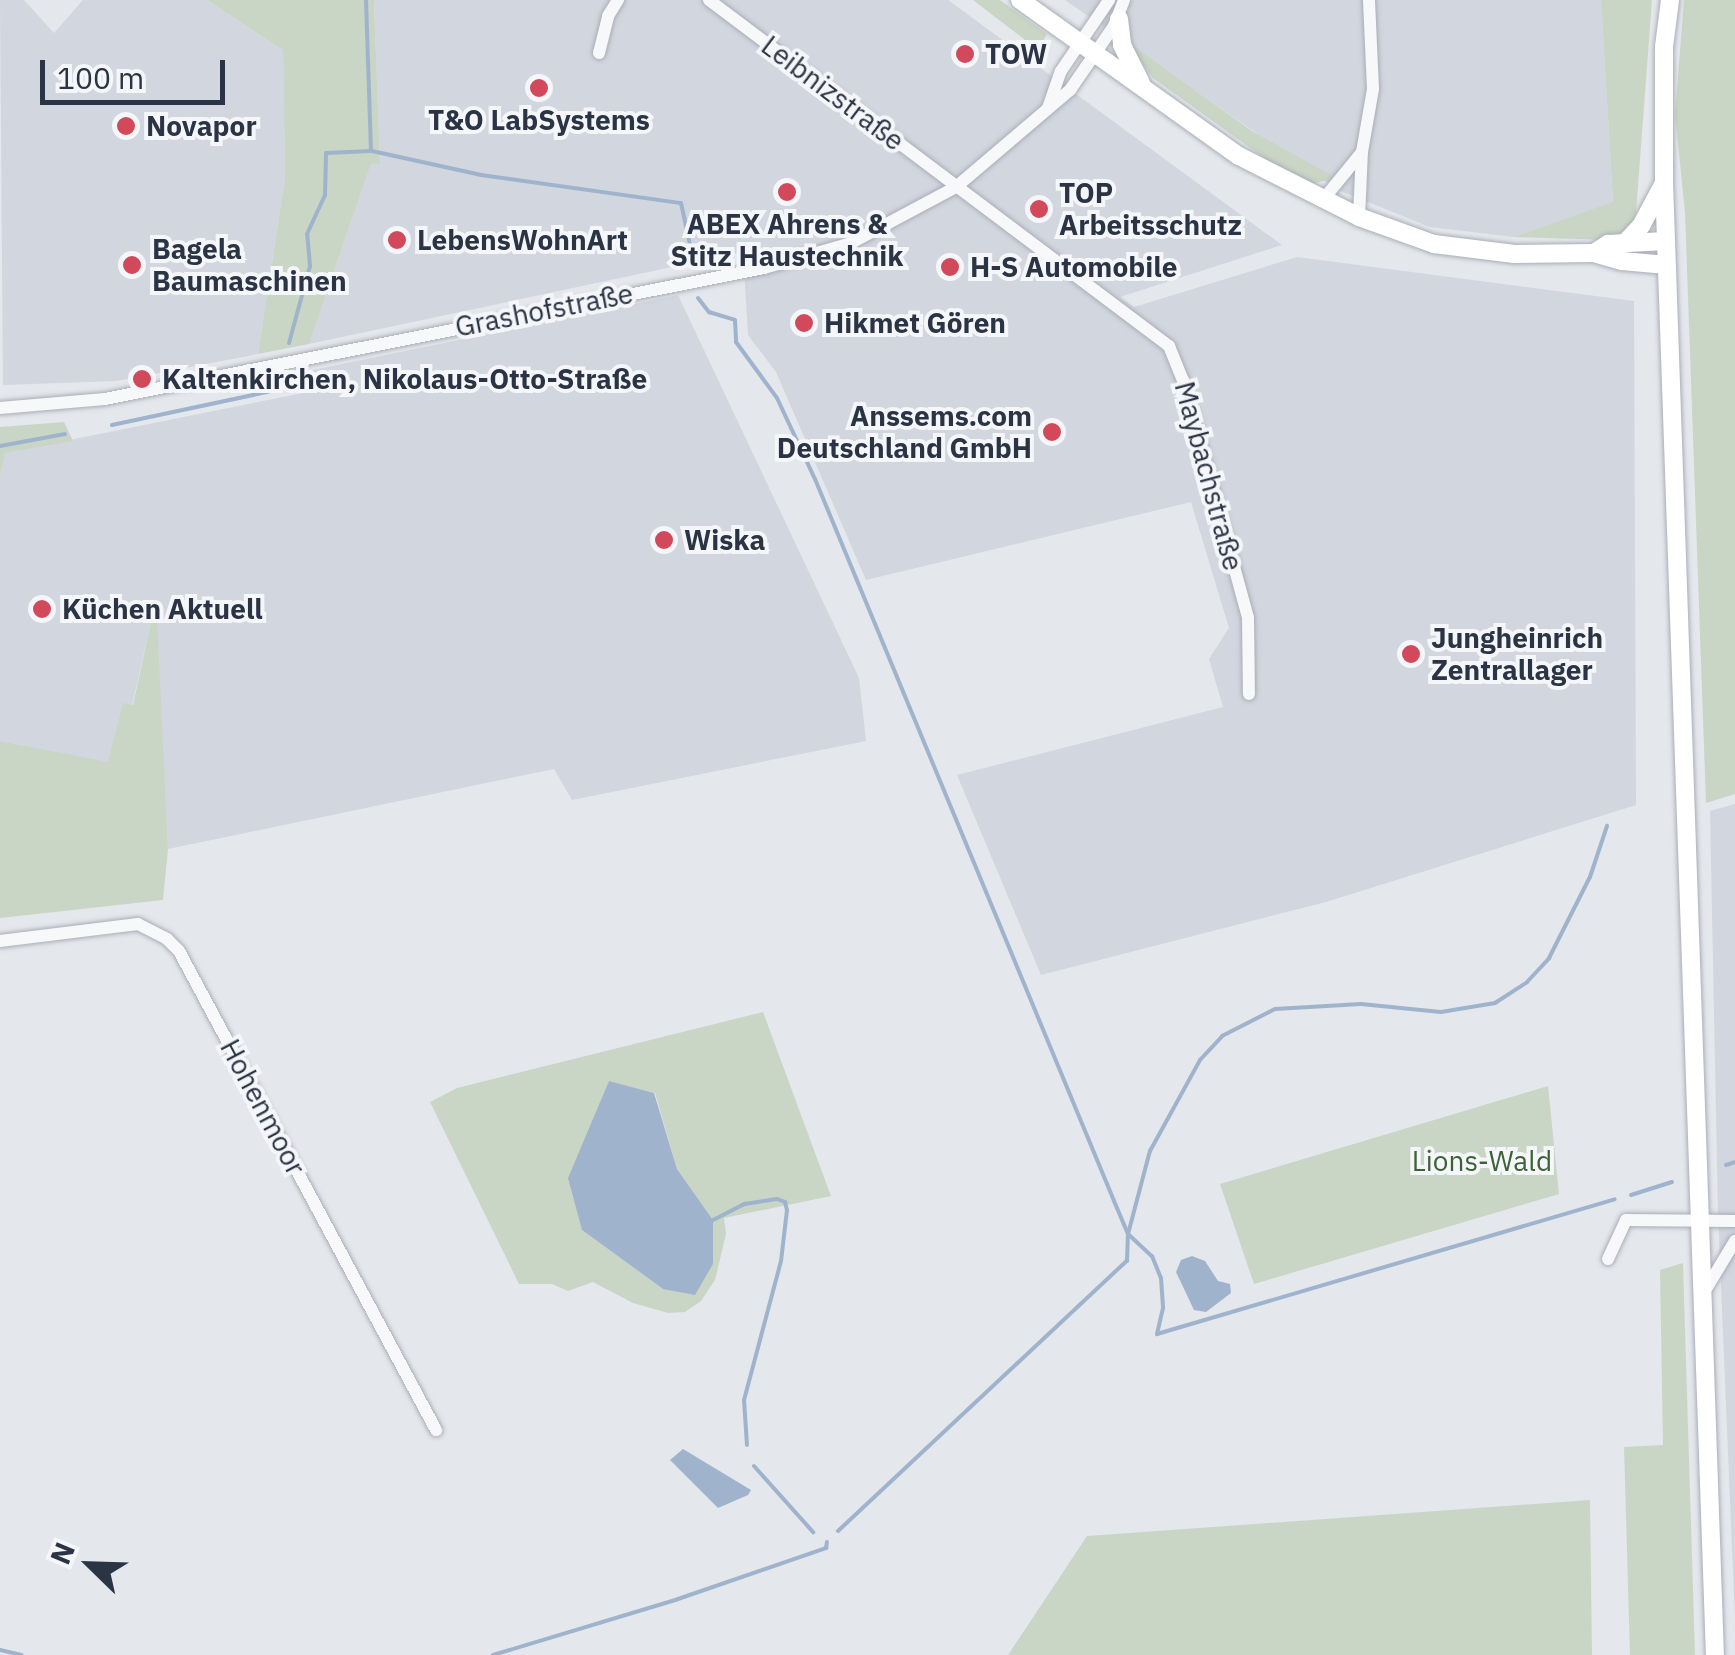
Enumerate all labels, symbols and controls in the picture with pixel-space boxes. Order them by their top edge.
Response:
street label: Leibnizstraße [755,28,911,158]
place label: TOW [985,37,1047,71]
scale bar [45,40,230,102]
marker: TOW [954,43,976,65]
text: 100 m [57,58,144,97]
marker: T&O LabSystems [528,77,550,99]
place label: T&O LabSystems [428,103,650,137]
place label: Novapor [146,109,257,143]
marker: Novapor [115,115,137,137]
place label: TOP Arbeitsschutz [1059,176,1242,242]
marker: ABEX Ahrens & Stitz Haustechnik [776,181,798,203]
marker: TOP Arbeitsschutz [1028,198,1050,220]
place label: ABEX Ahrens & Stitz Haustechnik [670,207,904,273]
place label: LebensWohnArt [417,223,628,257]
marker: LebensWohnArt [386,229,408,251]
place label: Bagela Baumaschinen [152,232,347,298]
place label: H-S Automobile [970,250,1177,284]
marker: Bagela Baumaschinen [121,254,143,276]
marker: H-S Automobile [939,256,961,278]
street label: Grashofstraße [452,276,636,344]
place label: Hikmet Gören [824,306,1006,340]
marker: Hikmet Gören [793,312,815,334]
place label: Kaltenkirchen, Nikolaus-Otto-Straße [162,362,647,396]
marker: Kaltenkirchen, Nikolaus-Otto-Straße [131,368,153,390]
street label: Maybachstraße [1168,378,1250,574]
place label: Anssems.com Deutschland GmbH [777,399,1032,465]
marker: Anssems.com Deutschland GmbH [1041,421,1063,443]
place label: Wiska [684,523,765,557]
marker: Wiska [653,529,675,551]
place label: Küchen Aktuell [62,592,263,626]
marker: Küchen Aktuell [31,598,53,620]
place label: Jungheinrich Zentrallager [1431,621,1603,687]
marker: Jungheinrich Zentrallager [1400,643,1422,665]
street label: Hohenmoor [213,1033,313,1181]
park label: Lions-Wald [1412,1144,1552,1178]
north arrow [40,1515,140,1615]
text: N [41,1537,83,1570]

